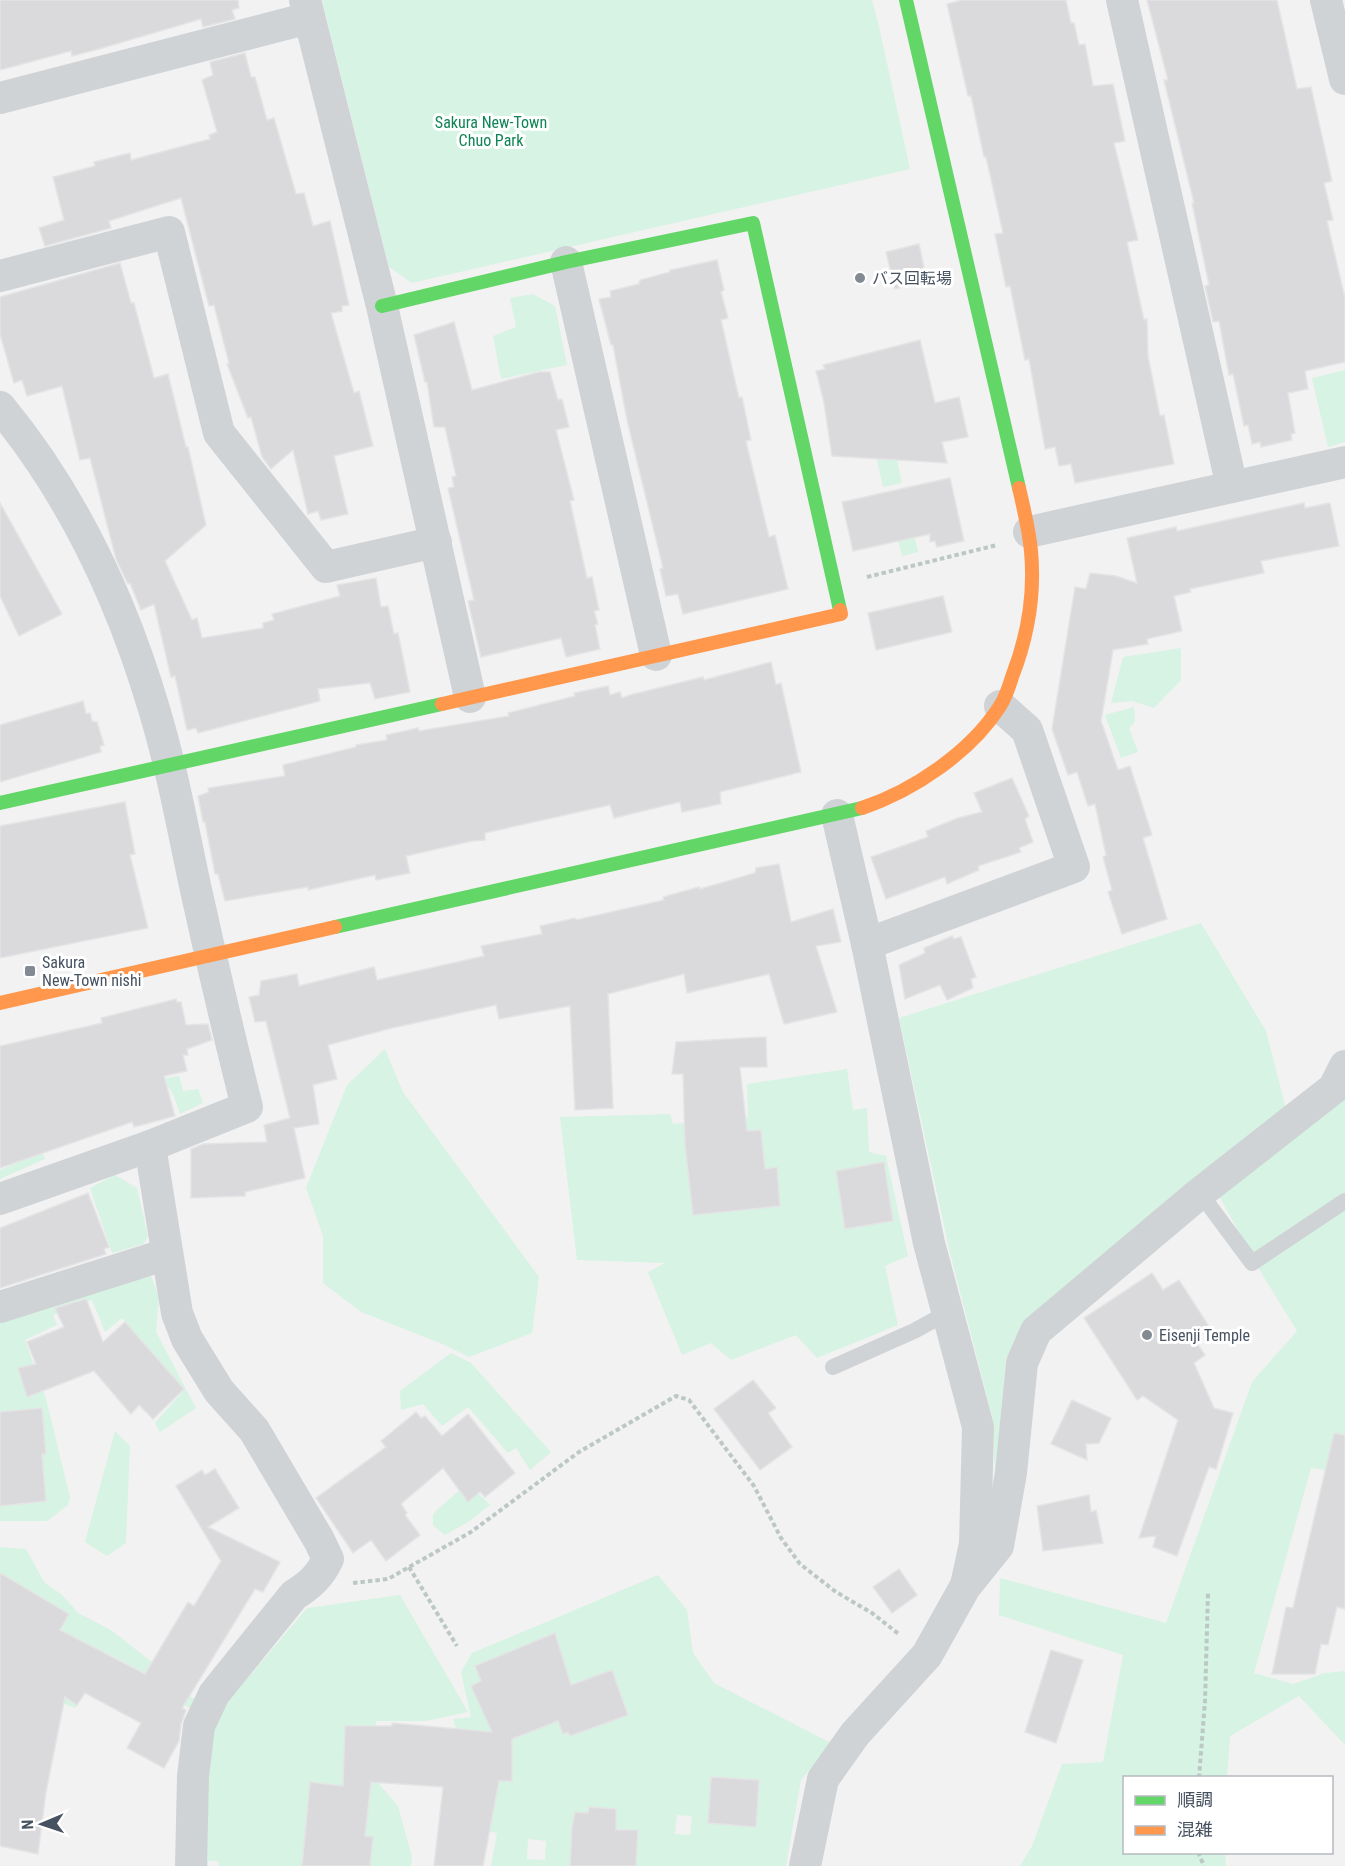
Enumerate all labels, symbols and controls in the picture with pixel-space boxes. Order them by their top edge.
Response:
park label: Sakura New-Town Chuo Park [435,113,547,150]
place label: バス回転場 [872,269,952,288]
marker: バス回転場 [853,271,867,285]
place label: Sakura New-Town nishi [42,953,141,990]
marker: Sakura New-Town nishi [23,964,37,978]
place label: Eisenji Temple [1159,1326,1250,1345]
marker: Eisenji Temple [1140,1328,1154,1342]
legend [1123,1776,1333,1854]
text: 順調 [1177,1789,1213,1810]
north arrow [12,1794,72,1854]
text: N [18,1819,37,1830]
text: 混雑 [1177,1819,1213,1840]

